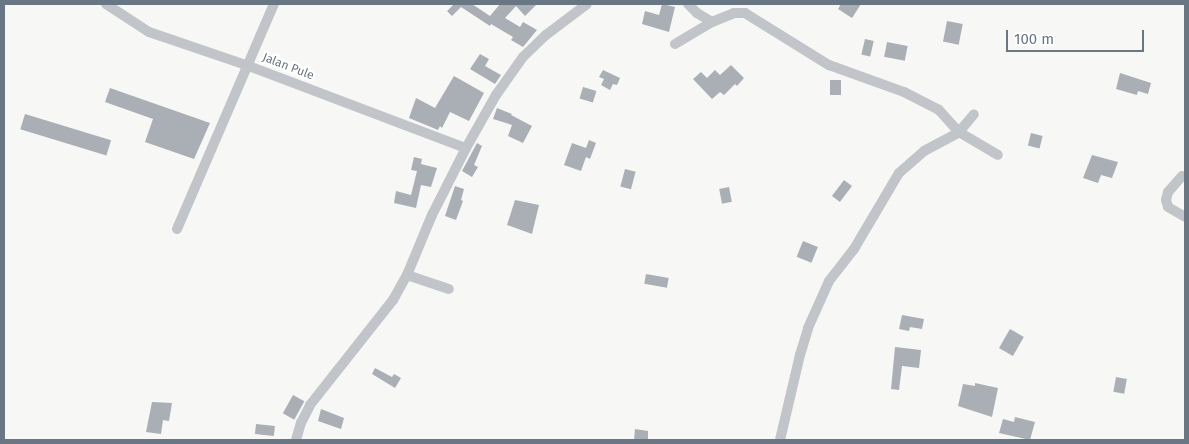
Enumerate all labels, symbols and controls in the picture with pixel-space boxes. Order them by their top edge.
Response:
scale bar [1009,20,1146,52]
text: 100 m [1014,30,1054,48]
street label: Jalan Pule [260,51,316,83]

